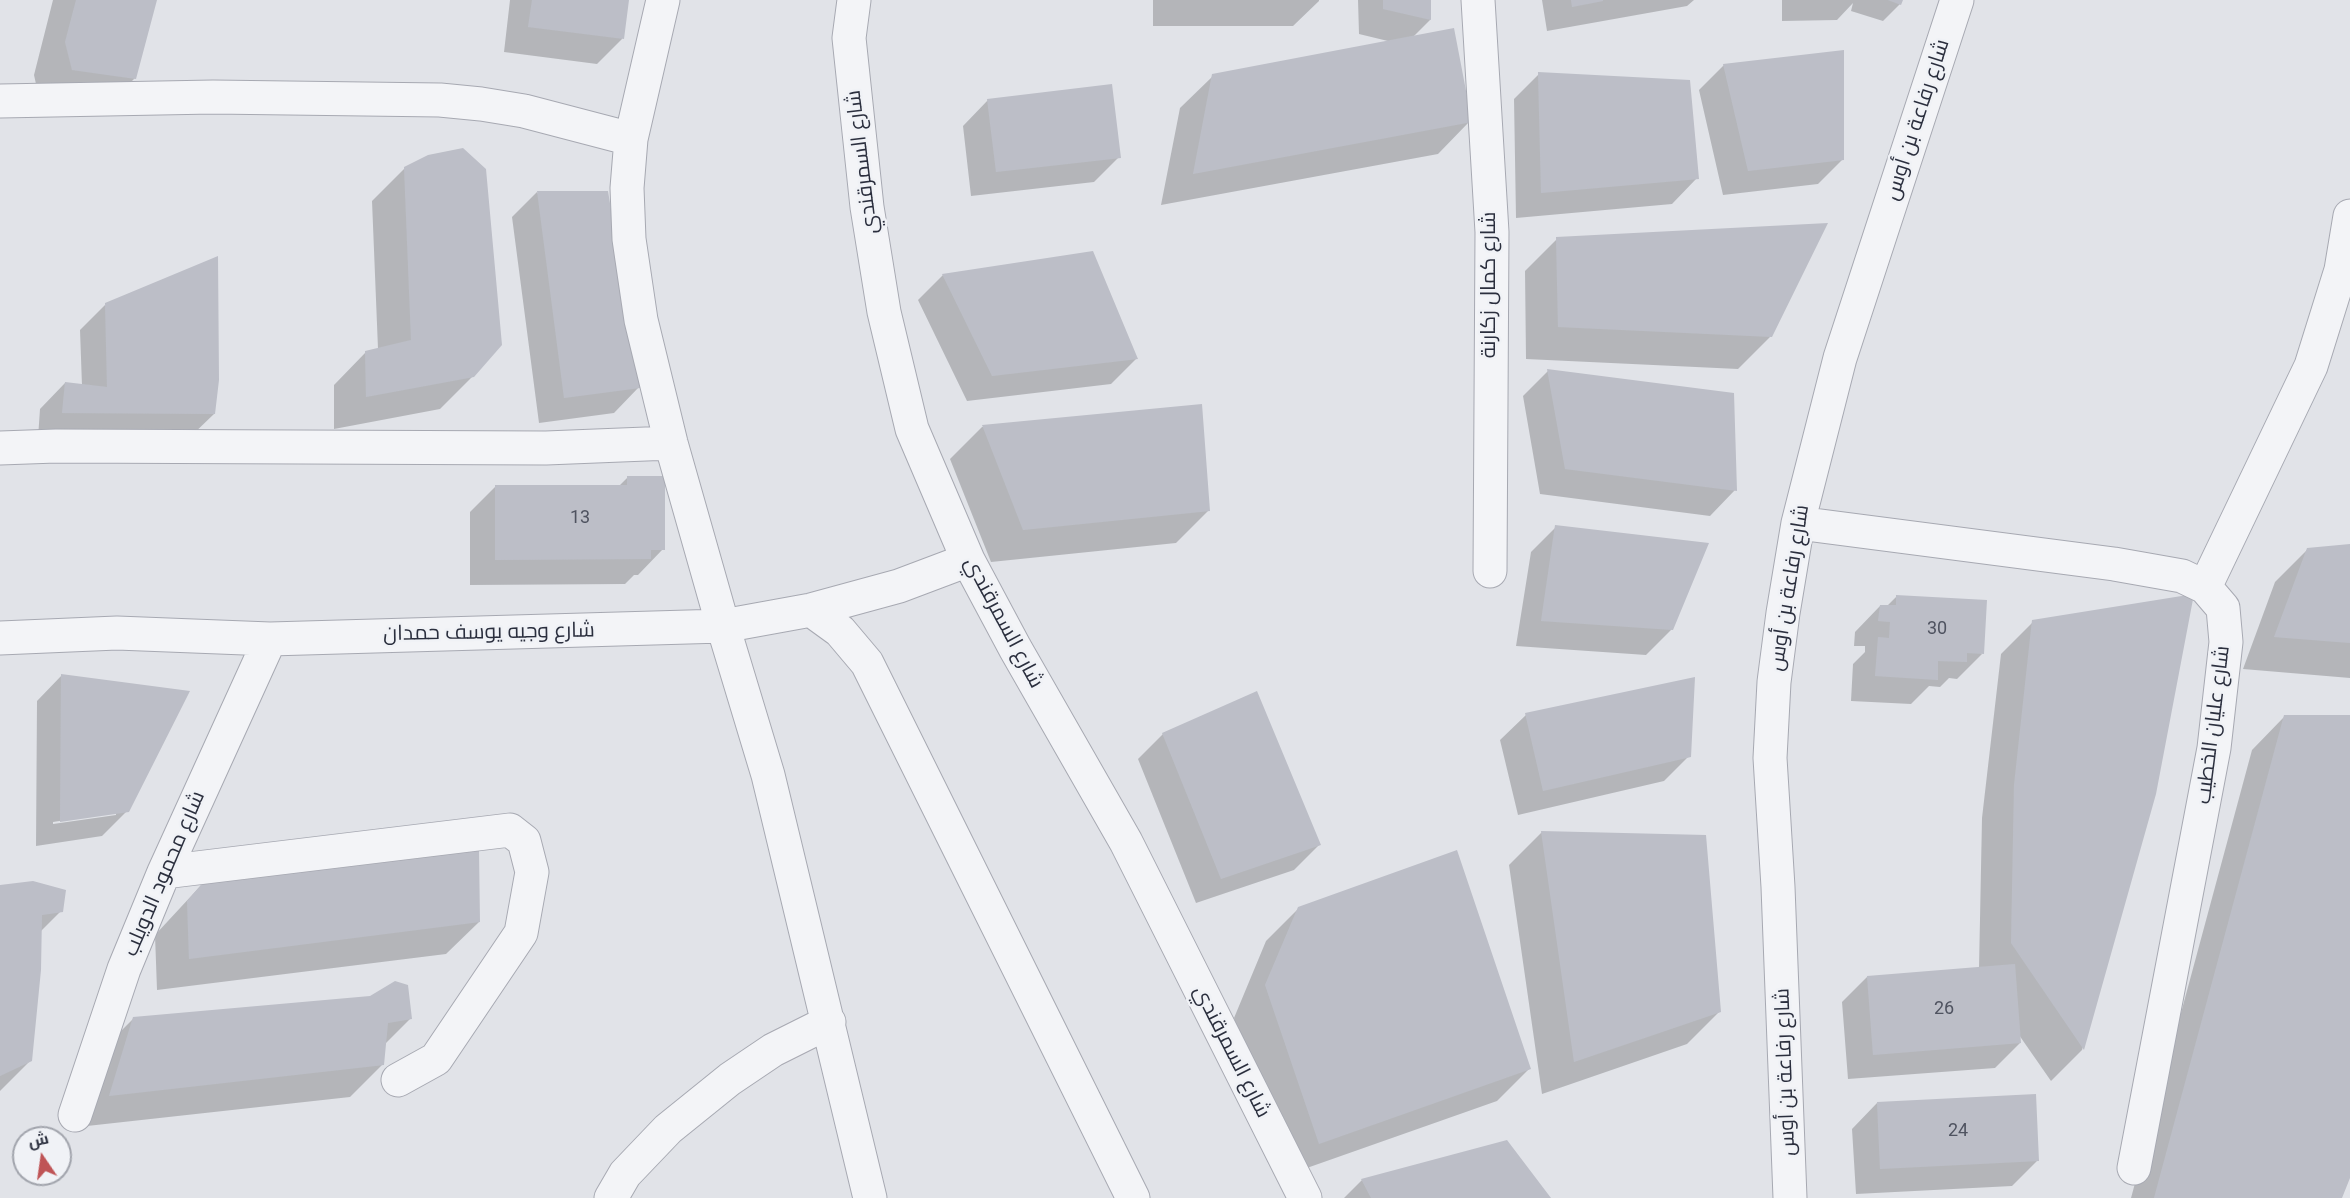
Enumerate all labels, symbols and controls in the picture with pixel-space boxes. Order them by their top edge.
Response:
street label: شارع رفاعة بن أوس [1880,36,1956,204]
street label: شارع السمرقندي [842,89,884,235]
street label: شارع كمال زكارنة [1477,212,1503,358]
street label: شارع رفاعة بن أوس [1764,503,1816,673]
house number: 13 [570,507,590,529]
street label: شارع السمرقندي [958,553,1048,693]
house number: 30 [1927,618,1947,640]
street label: شارع وجيه يوسف حمدان [383,619,595,647]
street label: شارع عليان الخطيب [2192,644,2236,806]
street label: شارع محمود الدويلب [119,788,211,960]
street label: شارع السمرقندي [1187,982,1275,1122]
street label: شارع رفاعة بن أوس [1770,988,1802,1156]
house number: 26 [1934,998,1954,1020]
house number: 24 [1948,1120,1968,1142]
north arrow [12,1126,72,1186]
text: ش [26,1128,50,1151]

